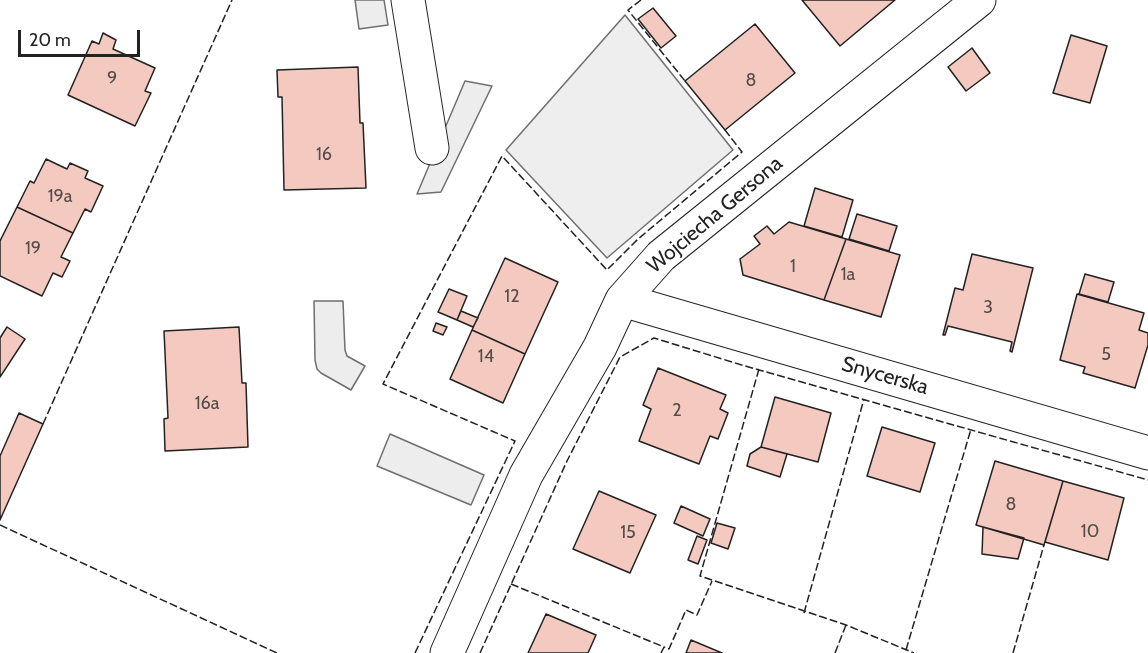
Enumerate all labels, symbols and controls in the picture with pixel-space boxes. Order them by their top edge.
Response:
scale bar [21,18,142,56]
text: 20 m [29,29,71,51]
house number: 9 [107,68,117,90]
house number: 8 [746,70,756,92]
house number: 16 [316,144,332,166]
street label: Wojciecha Gersona [642,151,788,279]
house number: 19a [48,186,72,208]
house number: 19 [25,238,41,260]
house number: 1 [790,256,796,278]
house number: 1a [841,264,855,286]
house number: 12 [504,286,520,308]
house number: 3 [983,297,993,319]
house number: 5 [1101,344,1111,366]
house number: 14 [478,346,494,368]
street label: Snycerska [839,352,931,400]
house number: 16a [195,393,219,415]
house number: 2 [672,400,682,422]
house number: 8 [1006,494,1016,516]
house number: 10 [1081,521,1099,543]
house number: 15 [620,522,636,544]

